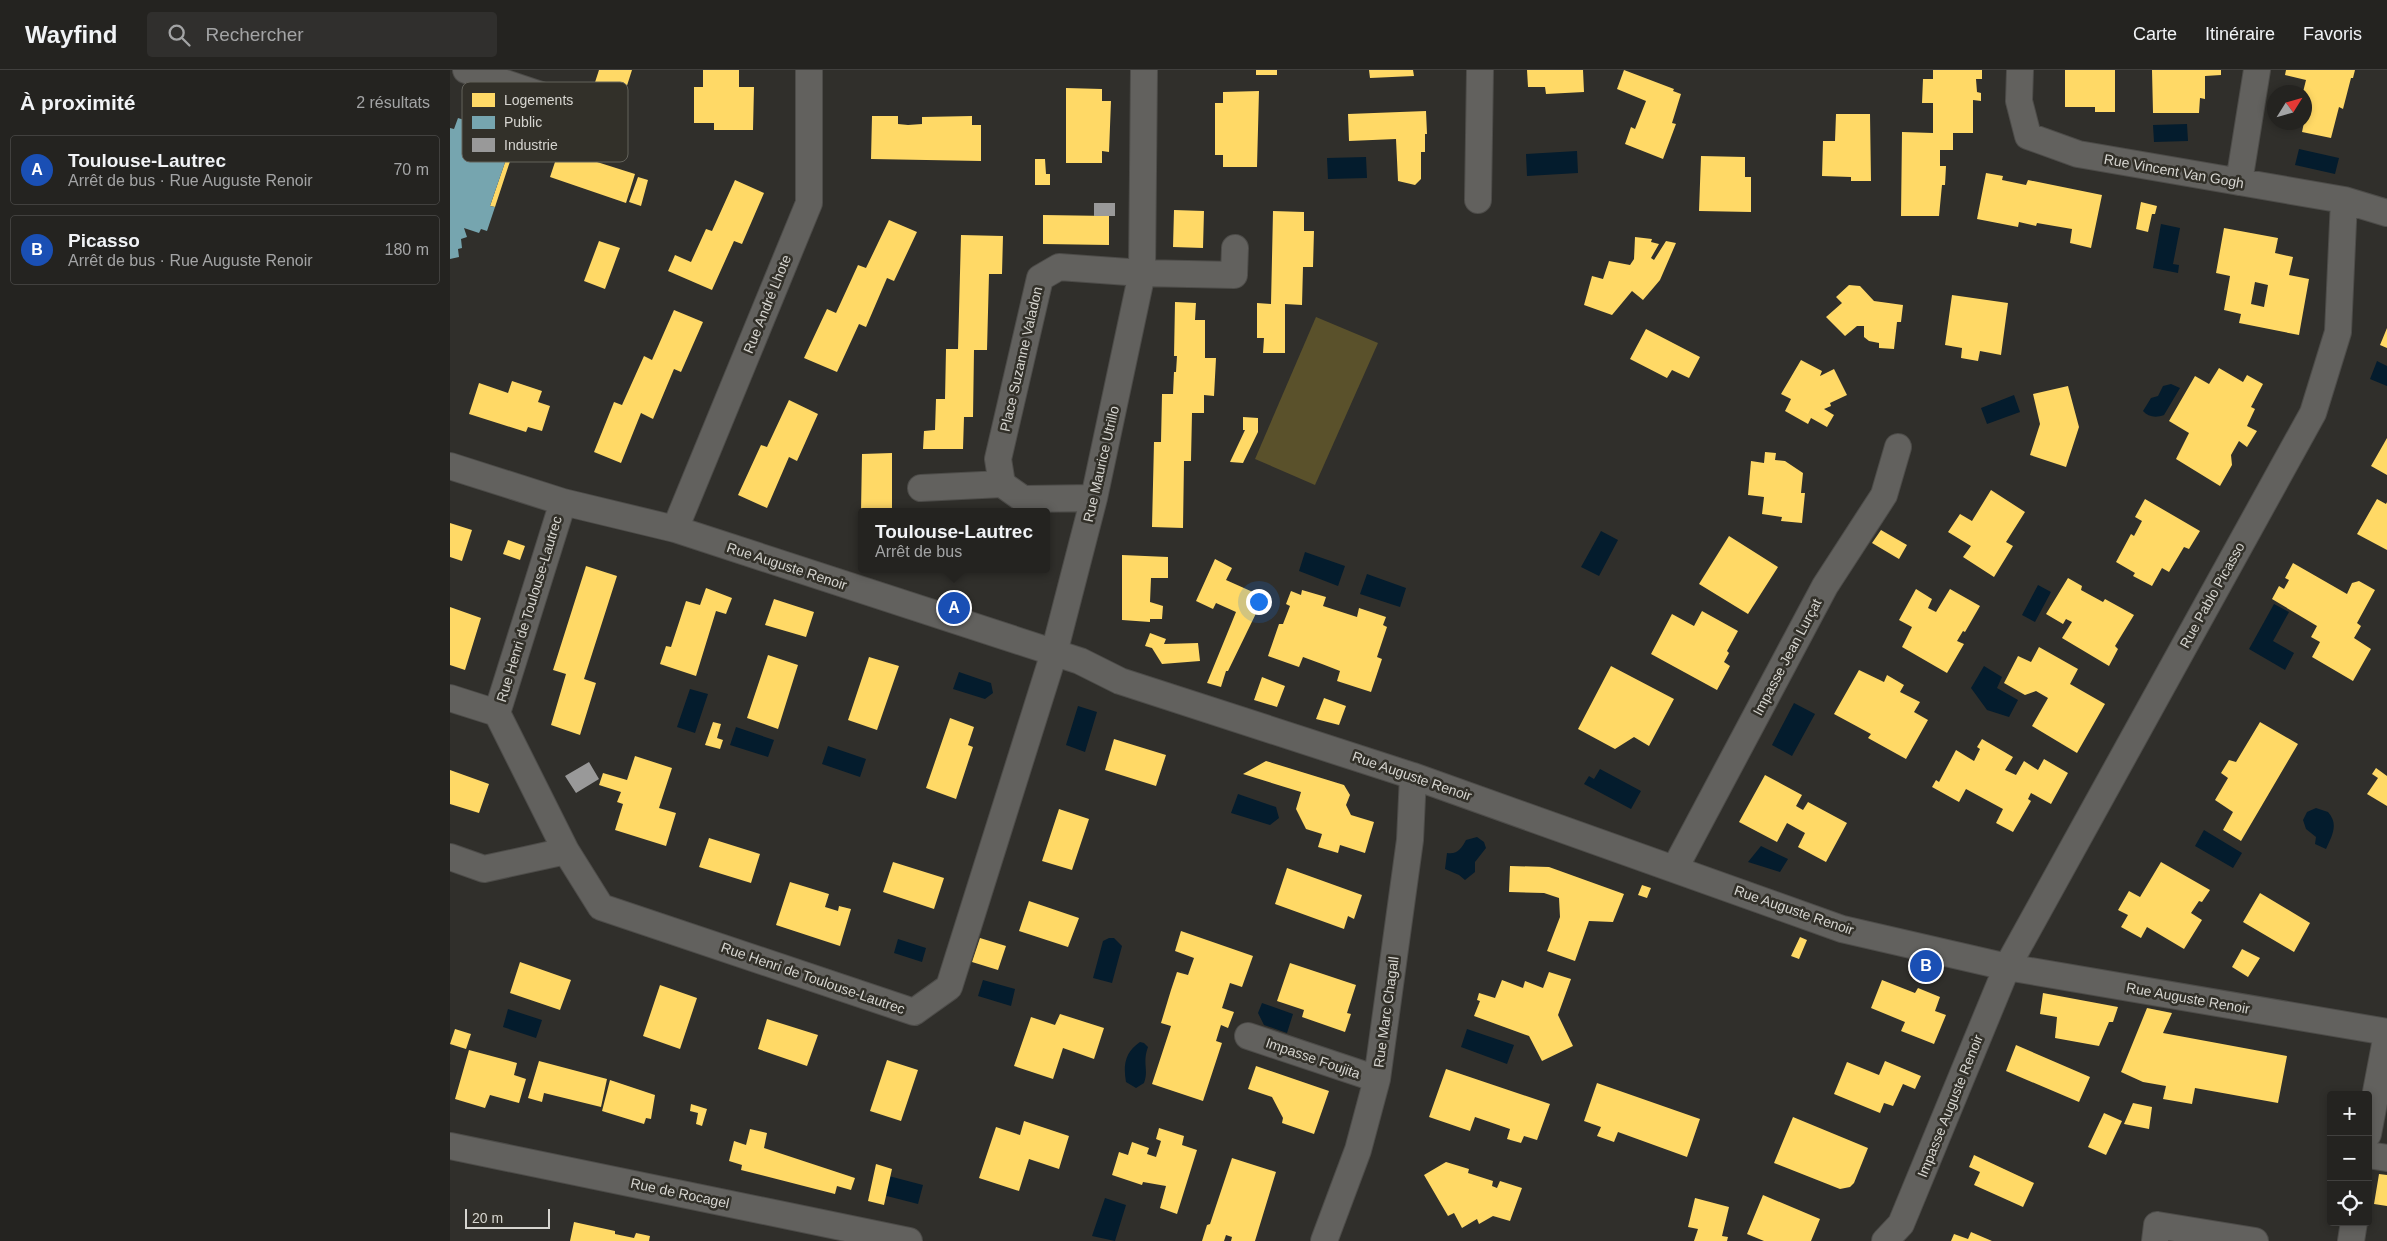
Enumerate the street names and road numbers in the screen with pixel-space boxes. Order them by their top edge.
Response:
street label: Rue Vincent Van Gogh [2103,151,2245,191]
street label: Rue André Lhote [740,252,794,356]
street label: Place Suzanne Valadon [997,285,1045,433]
street label: Rue Maurice Utrillo [1080,404,1122,524]
street label: Rue Henri de Toulouse-Lautrec [493,514,565,704]
street label: Rue Auguste Renoir [725,539,849,593]
street label: Rue Pablo Picasso [2176,539,2248,651]
street label: Impasse Jean Lurçat [1749,596,1825,718]
street label: Rue Auguste Renoir [1350,748,1474,804]
street label: Rue Auguste Renoir [1732,882,1856,938]
street label: Rue Henri de Toulouse-Lautrec [719,939,907,1017]
street label: Rue Marc Chagall [1370,955,1402,1069]
street label: Rue Auguste Renoir [2125,979,2251,1017]
street label: Impasse Auguste Renoir [1914,1032,1986,1180]
street label: Impasse Foujita [1264,1034,1363,1082]
street label: Rue de Rocagel [629,1175,731,1211]

